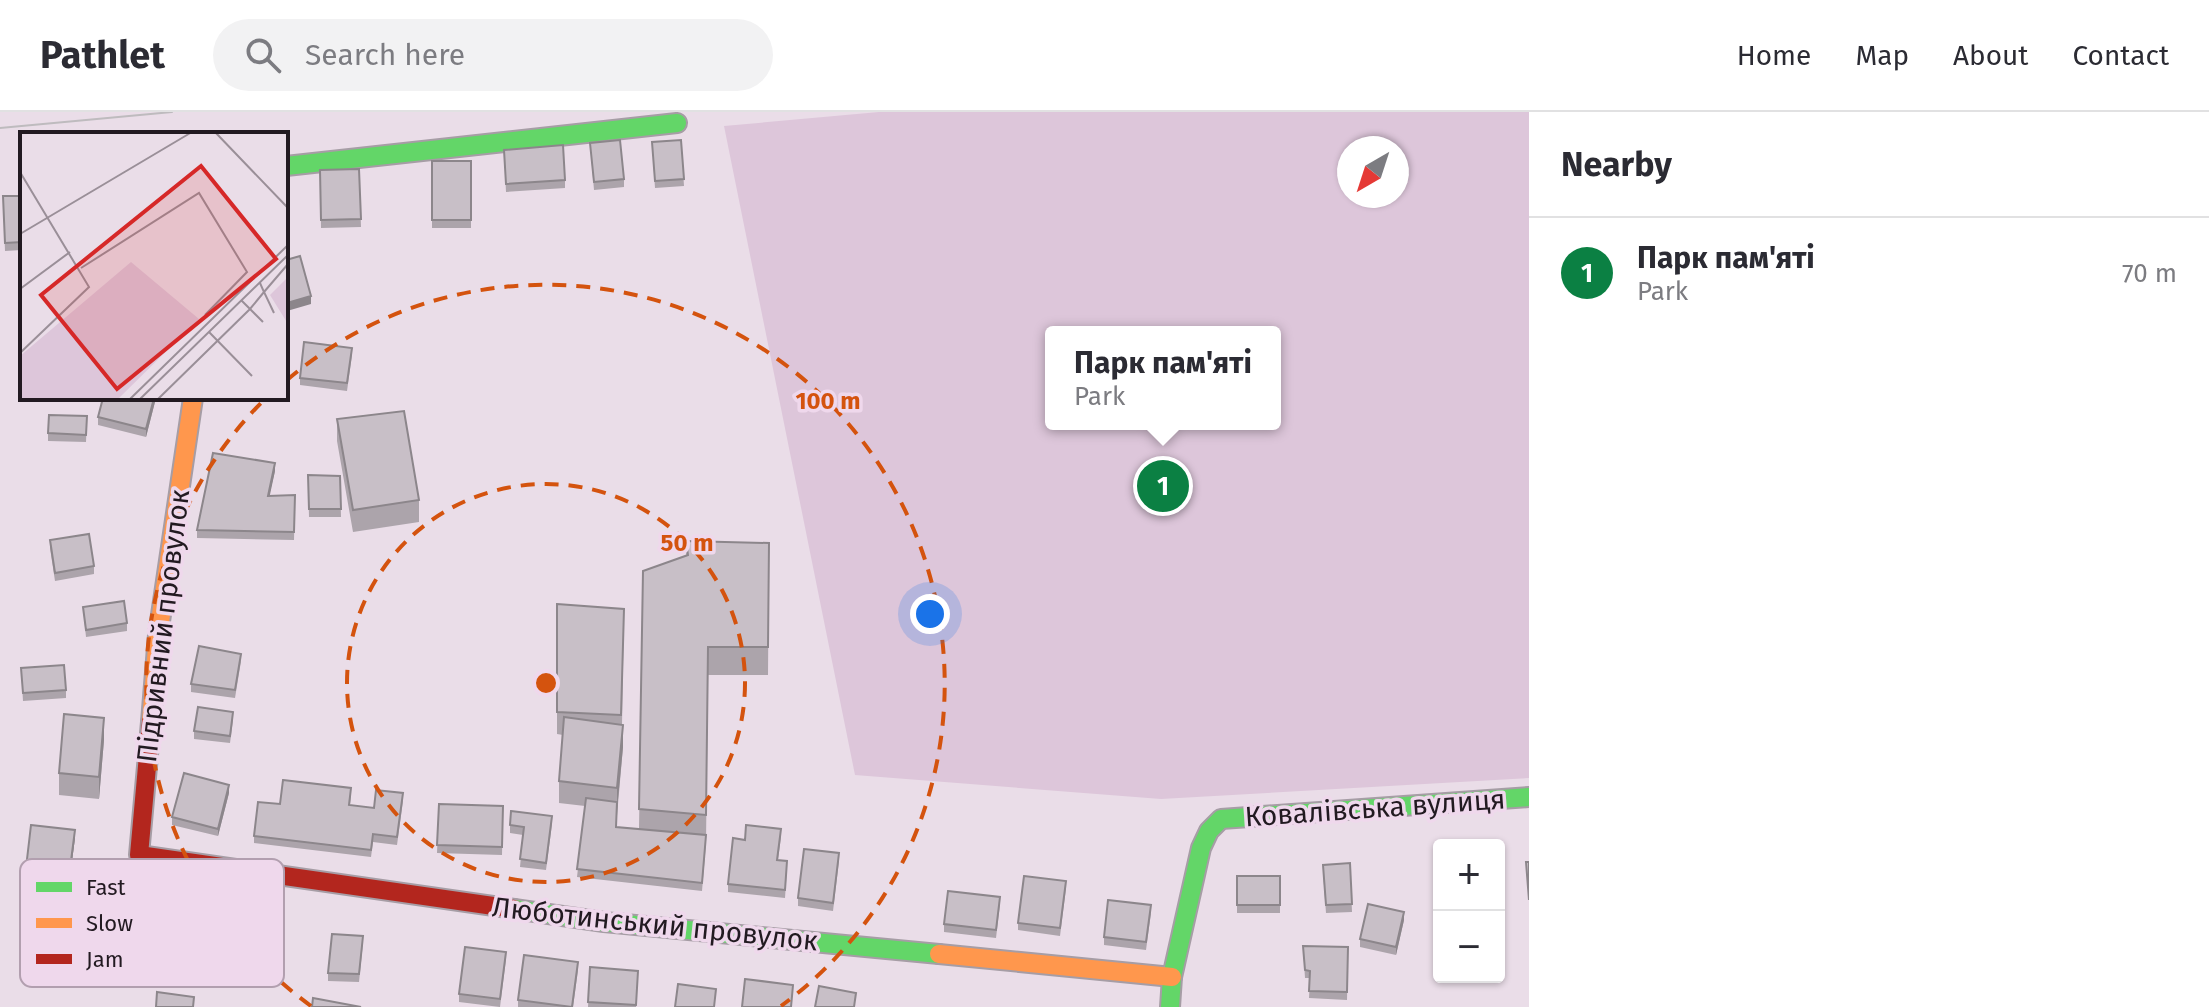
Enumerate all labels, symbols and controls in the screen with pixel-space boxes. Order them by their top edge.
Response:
search box [213,19,773,91]
text: Pathlet [40,32,165,78]
icon: search [241,33,285,77]
text: Search here [305,37,465,73]
text: Home [1737,39,1811,72]
text: Map [1855,39,1909,72]
text: About [1953,39,2028,72]
text: Contact [2072,39,2169,72]
inset map [20,132,288,400]
north arrow [1337,136,1409,208]
text: Nearby [1561,144,1672,185]
text: Парк пам'яті [1637,240,1815,276]
text: 1 [1581,258,1593,289]
text: 70 m [2122,258,2177,289]
text: Park [1637,276,1688,307]
popup [1045,326,1281,430]
text: Парк пам'яті [1074,345,1252,381]
text: Park [1074,381,1125,412]
text: 100 m [795,387,861,415]
pin: 1 [1137,456,1189,516]
street label: Підривний провулок [130,487,196,764]
text: 50 m [661,529,713,557]
your location [910,594,950,634]
centre of rings [532,669,560,697]
street label: Ковалівська вулиця [1244,782,1506,834]
map controls [1433,839,1505,983]
button: + [1433,839,1505,911]
legend [20,859,284,987]
text: Fast [86,874,126,901]
street label: Люботинський провулок [491,890,820,958]
text: Slow [86,910,133,937]
button: − [1433,911,1505,983]
text: Jam [86,946,124,973]

